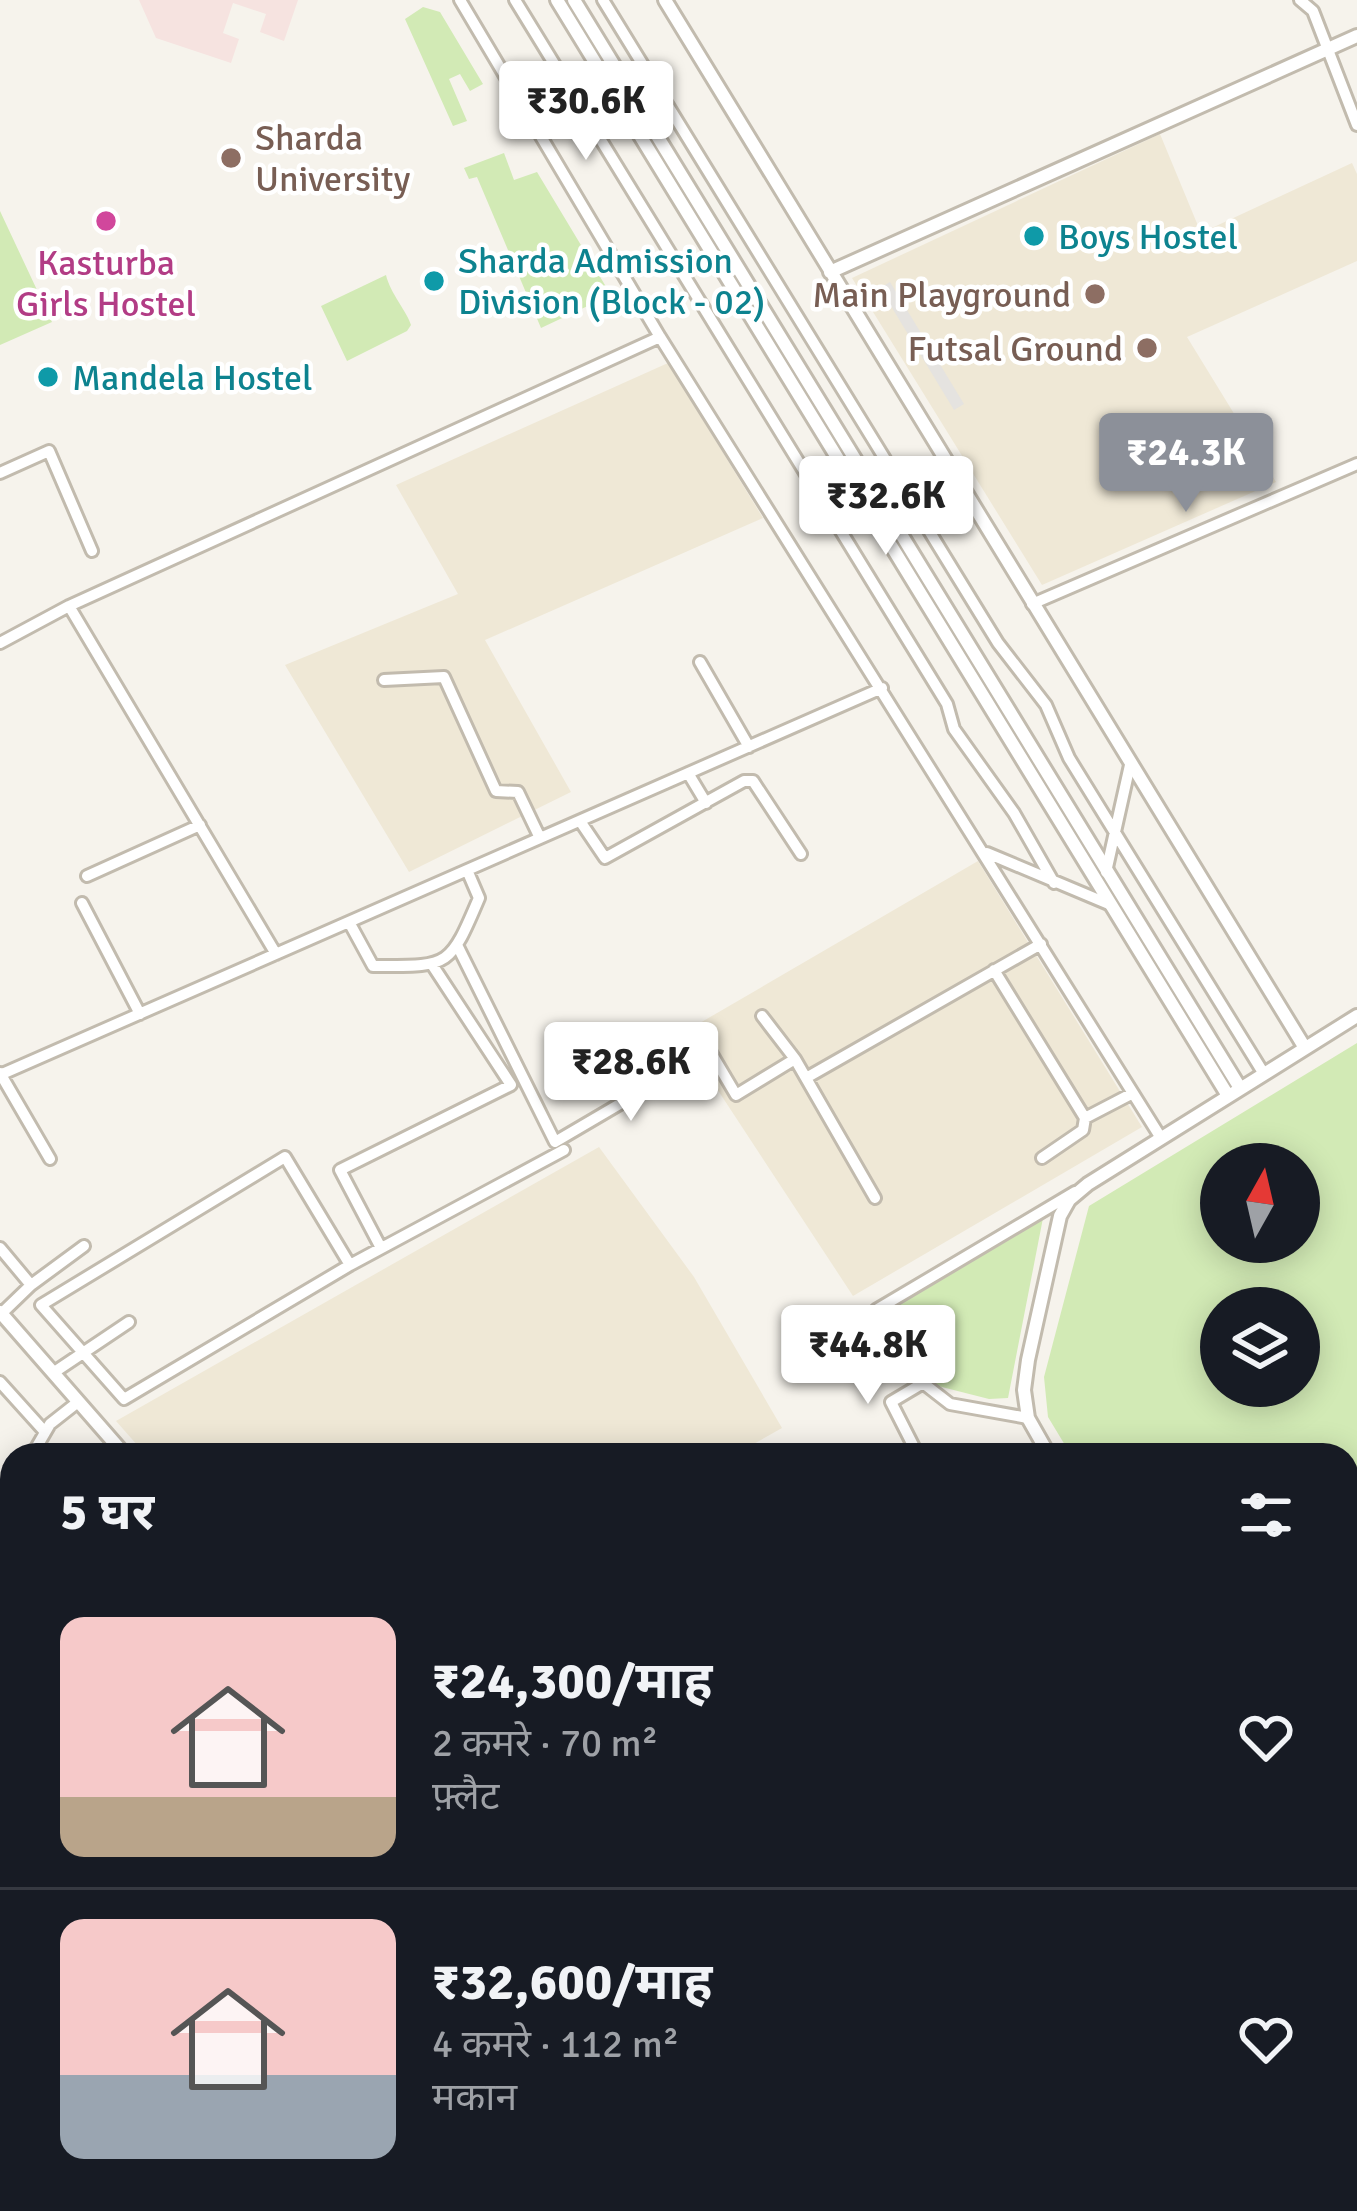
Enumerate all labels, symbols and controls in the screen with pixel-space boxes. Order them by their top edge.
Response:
pin: ₹30.6K [488,61,684,163]
text: ₹30.6K [526,76,646,124]
place label: Sharda University [255,116,410,202]
marker: Sharda University [218,145,244,171]
marker: Kasturba Girls Hostel [93,208,119,234]
place label: Boys Hostel [1058,215,1238,260]
marker: Boys Hostel [1021,223,1047,249]
place label: Sharda Admission Division (Block - 02) [458,239,765,325]
place label: Kasturba Girls Hostel [16,241,196,327]
marker: Sharda Admission Division (Block - 02) [421,268,447,294]
place label: Main Playground [812,273,1071,318]
marker: Main Playground [1082,281,1108,307]
place label: Futsal Ground [908,327,1123,372]
marker: Futsal Ground [1134,335,1160,361]
place label: Mandela Hostel [72,356,312,401]
marker: Mandela Hostel [35,364,61,390]
pin: ₹24.3K [1088,413,1284,515]
text: ₹24.3K [1126,428,1246,476]
pin: ₹32.6K [788,456,984,558]
text: ₹32.6K [826,471,946,519]
pin: ₹28.6K [533,1022,729,1124]
text: ₹28.6K [571,1037,691,1085]
north arrow [1200,1143,1320,1263]
map controls [1200,1143,1320,1407]
button: layers [1200,1287,1320,1407]
pin: ₹44.8K [770,1305,966,1407]
text: ₹44.8K [808,1320,928,1368]
text: 5 घर [60,1481,154,1544]
icon: filters [1233,1482,1299,1548]
text: ₹24,300/माह [432,1650,712,1713]
icon: home [156,1665,300,1809]
icon: heart [1233,1704,1299,1770]
text: 2 कमरे · 70 m² [432,1719,658,1767]
text: फ़्लैट [432,1772,499,1820]
text: ₹32,600/माह [432,1951,712,2014]
icon: home [156,1967,300,2111]
icon: heart [1233,2006,1299,2072]
text: 4 कमरे · 112 m² [432,2020,679,2068]
text: मकान [432,2073,517,2121]

